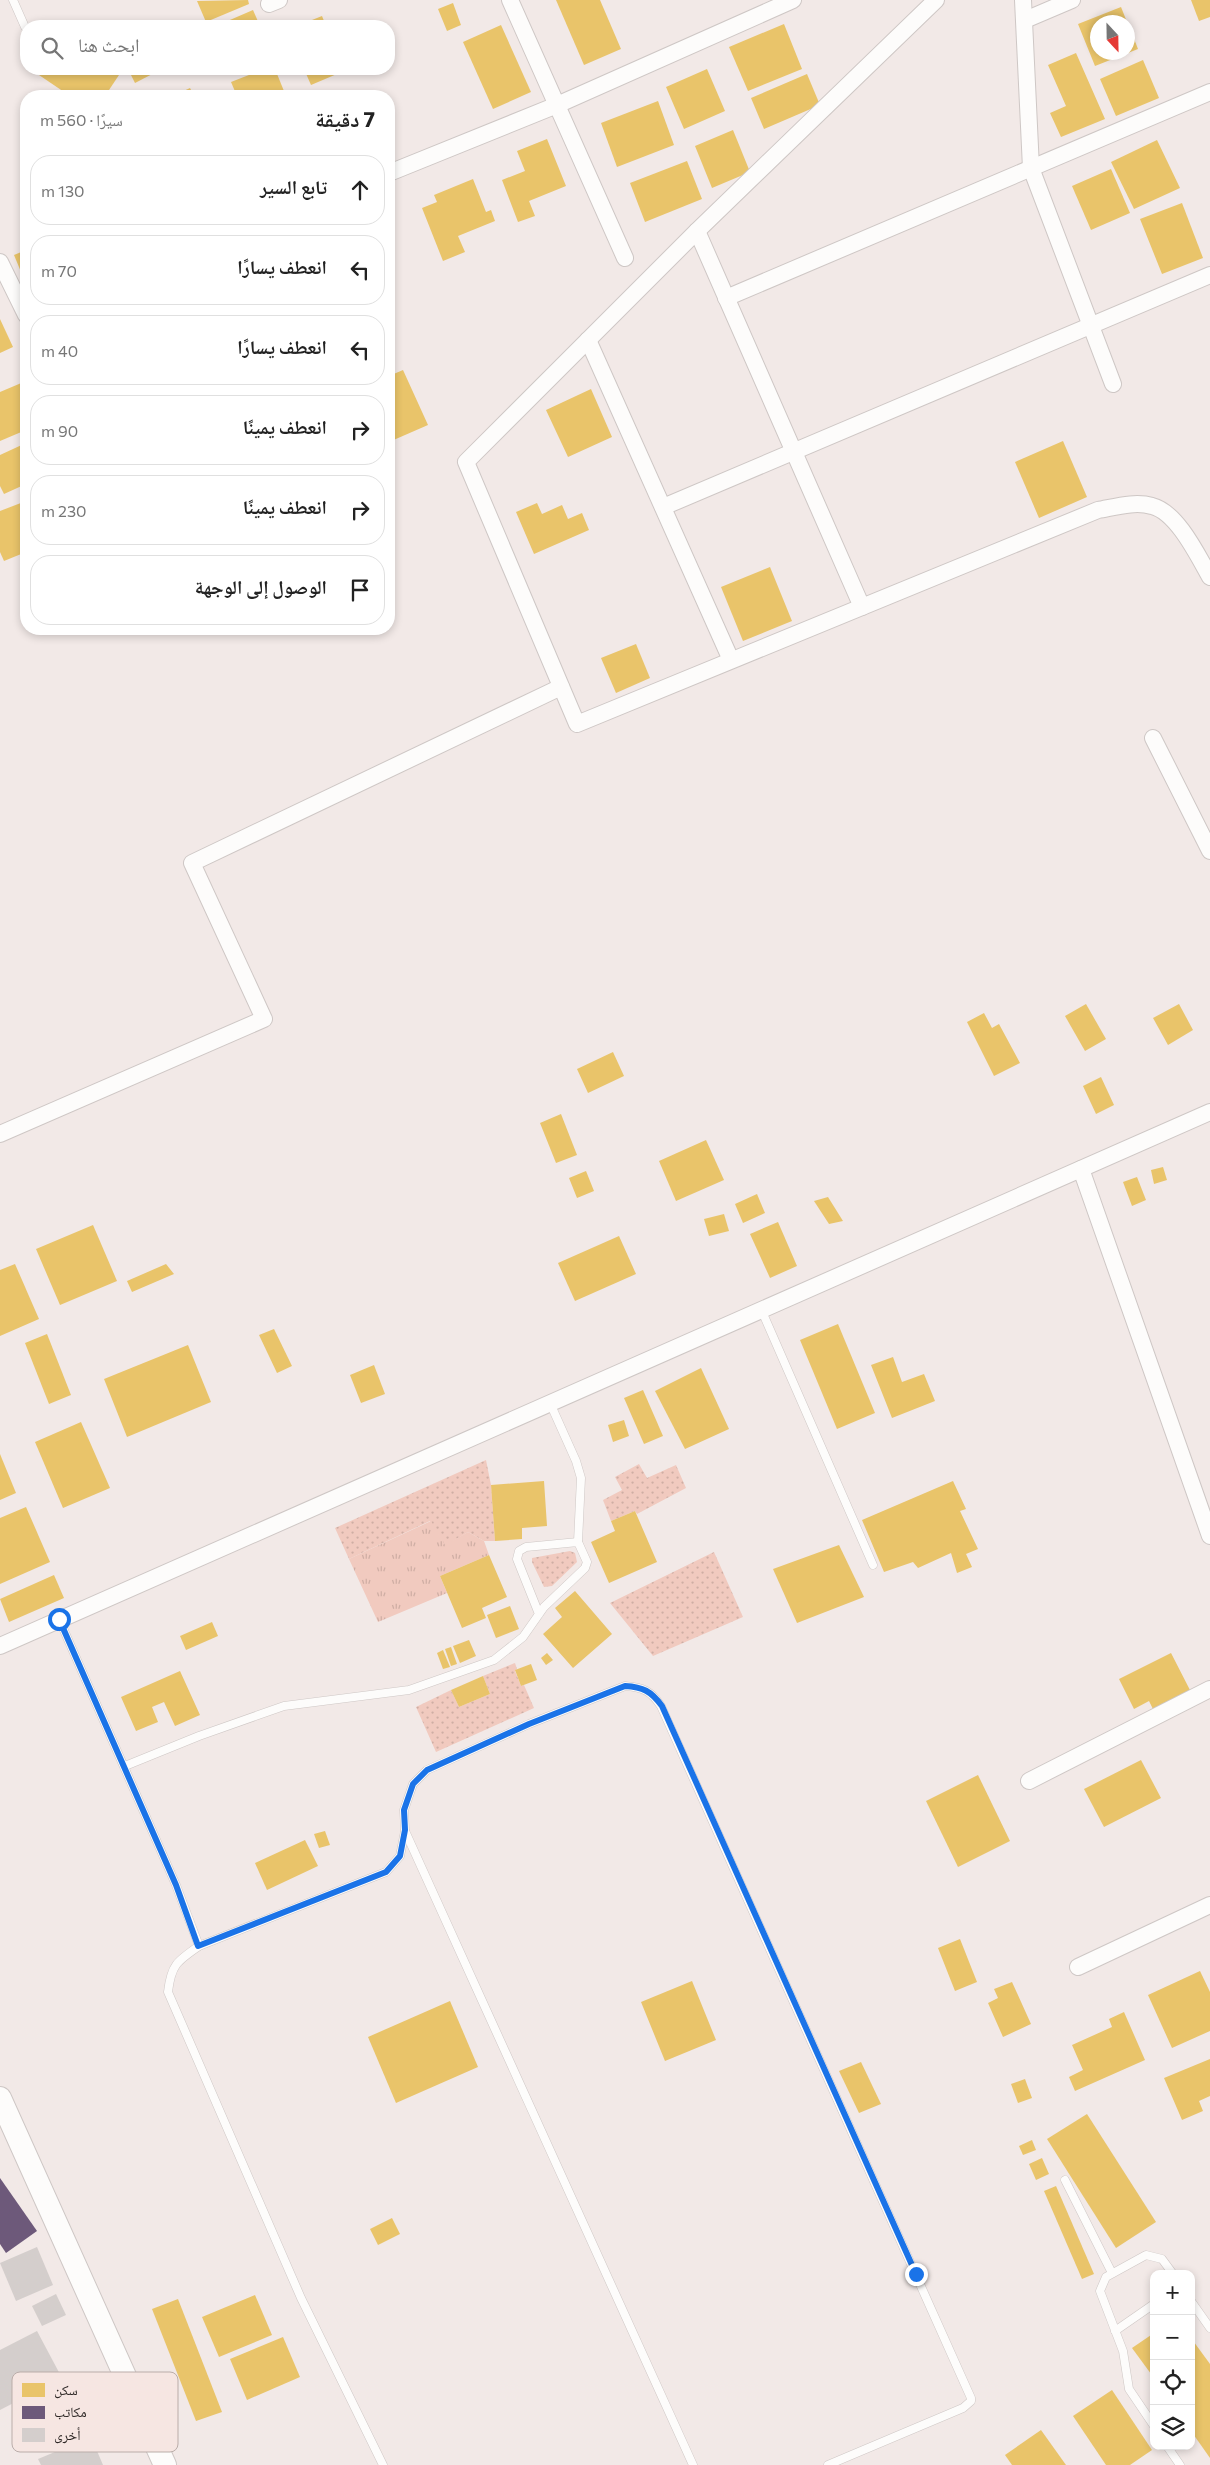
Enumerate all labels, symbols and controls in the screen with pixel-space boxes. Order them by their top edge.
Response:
north arrow [1090,15,1135,60]
search box [20,20,395,75]
text: ابحث هنا [78,33,140,56]
icon: search [38,34,66,62]
text: 7 دقيقة [315,106,375,131]
text: سيرًا · 560 m [40,110,123,129]
text: تابع السير [260,175,327,198]
icon: ahead [346,176,374,204]
text: 130 m [41,181,84,200]
text: انعطف يسارًا [237,255,327,278]
icon: left [346,256,374,284]
text: 70 m [41,261,77,280]
text: انعطف يسارًا [237,335,327,358]
icon: left [346,336,374,364]
text: 40 m [41,341,78,360]
text: انعطف يمينًا [243,415,327,438]
icon: right [346,416,374,444]
text: 90 m [41,421,78,440]
text: انعطف يمينًا [243,495,327,518]
icon: right [346,496,374,524]
text: 230 m [41,501,87,520]
text: الوصول إلى الوجهة [195,575,327,598]
icon: arrive [346,576,374,604]
route start [48,1608,71,1631]
route end [905,2263,928,2286]
map controls [1150,2270,1195,2450]
button: + [1150,2270,1195,2315]
button: − [1150,2315,1195,2360]
button: locate [1150,2360,1195,2405]
legend [12,2372,178,2452]
text: سكن [54,2381,78,2399]
text: مكاتب [54,2403,87,2420]
button: layers [1150,2405,1195,2450]
text: أخرى [54,2426,81,2444]

